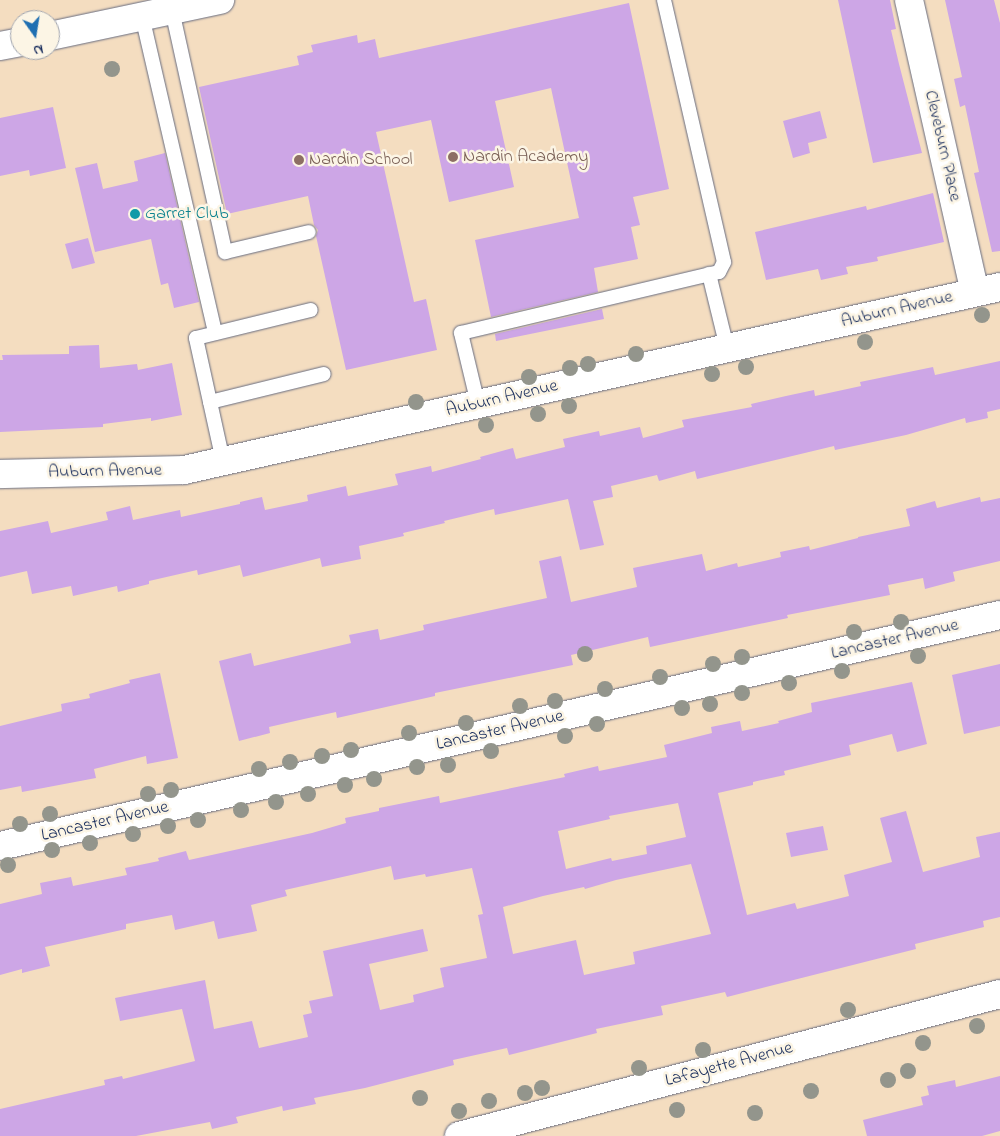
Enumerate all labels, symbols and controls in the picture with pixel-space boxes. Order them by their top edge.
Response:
north arrow [10,10,60,60]
text: N [31,38,45,60]
street label: Cleveburn Place [919,88,965,204]
place label: Nardin Academy [463,146,588,168]
place label: Nardin School [309,149,412,171]
marker: Nardin Academy [447,151,459,163]
marker: Nardin School [293,154,305,166]
place label: Garret Club [145,203,228,225]
marker: Garret Club [129,208,141,220]
street label: Auburn Avenue [839,287,955,333]
street label: Auburn Avenue [444,376,560,422]
street label: Auburn Avenue [48,460,162,484]
street label: Lancaster Avenue [829,615,961,665]
street label: Lancaster Avenue [434,706,566,756]
street label: Lancaster Avenue [39,797,171,847]
street label: Lafayette Avenue [663,1038,795,1092]

